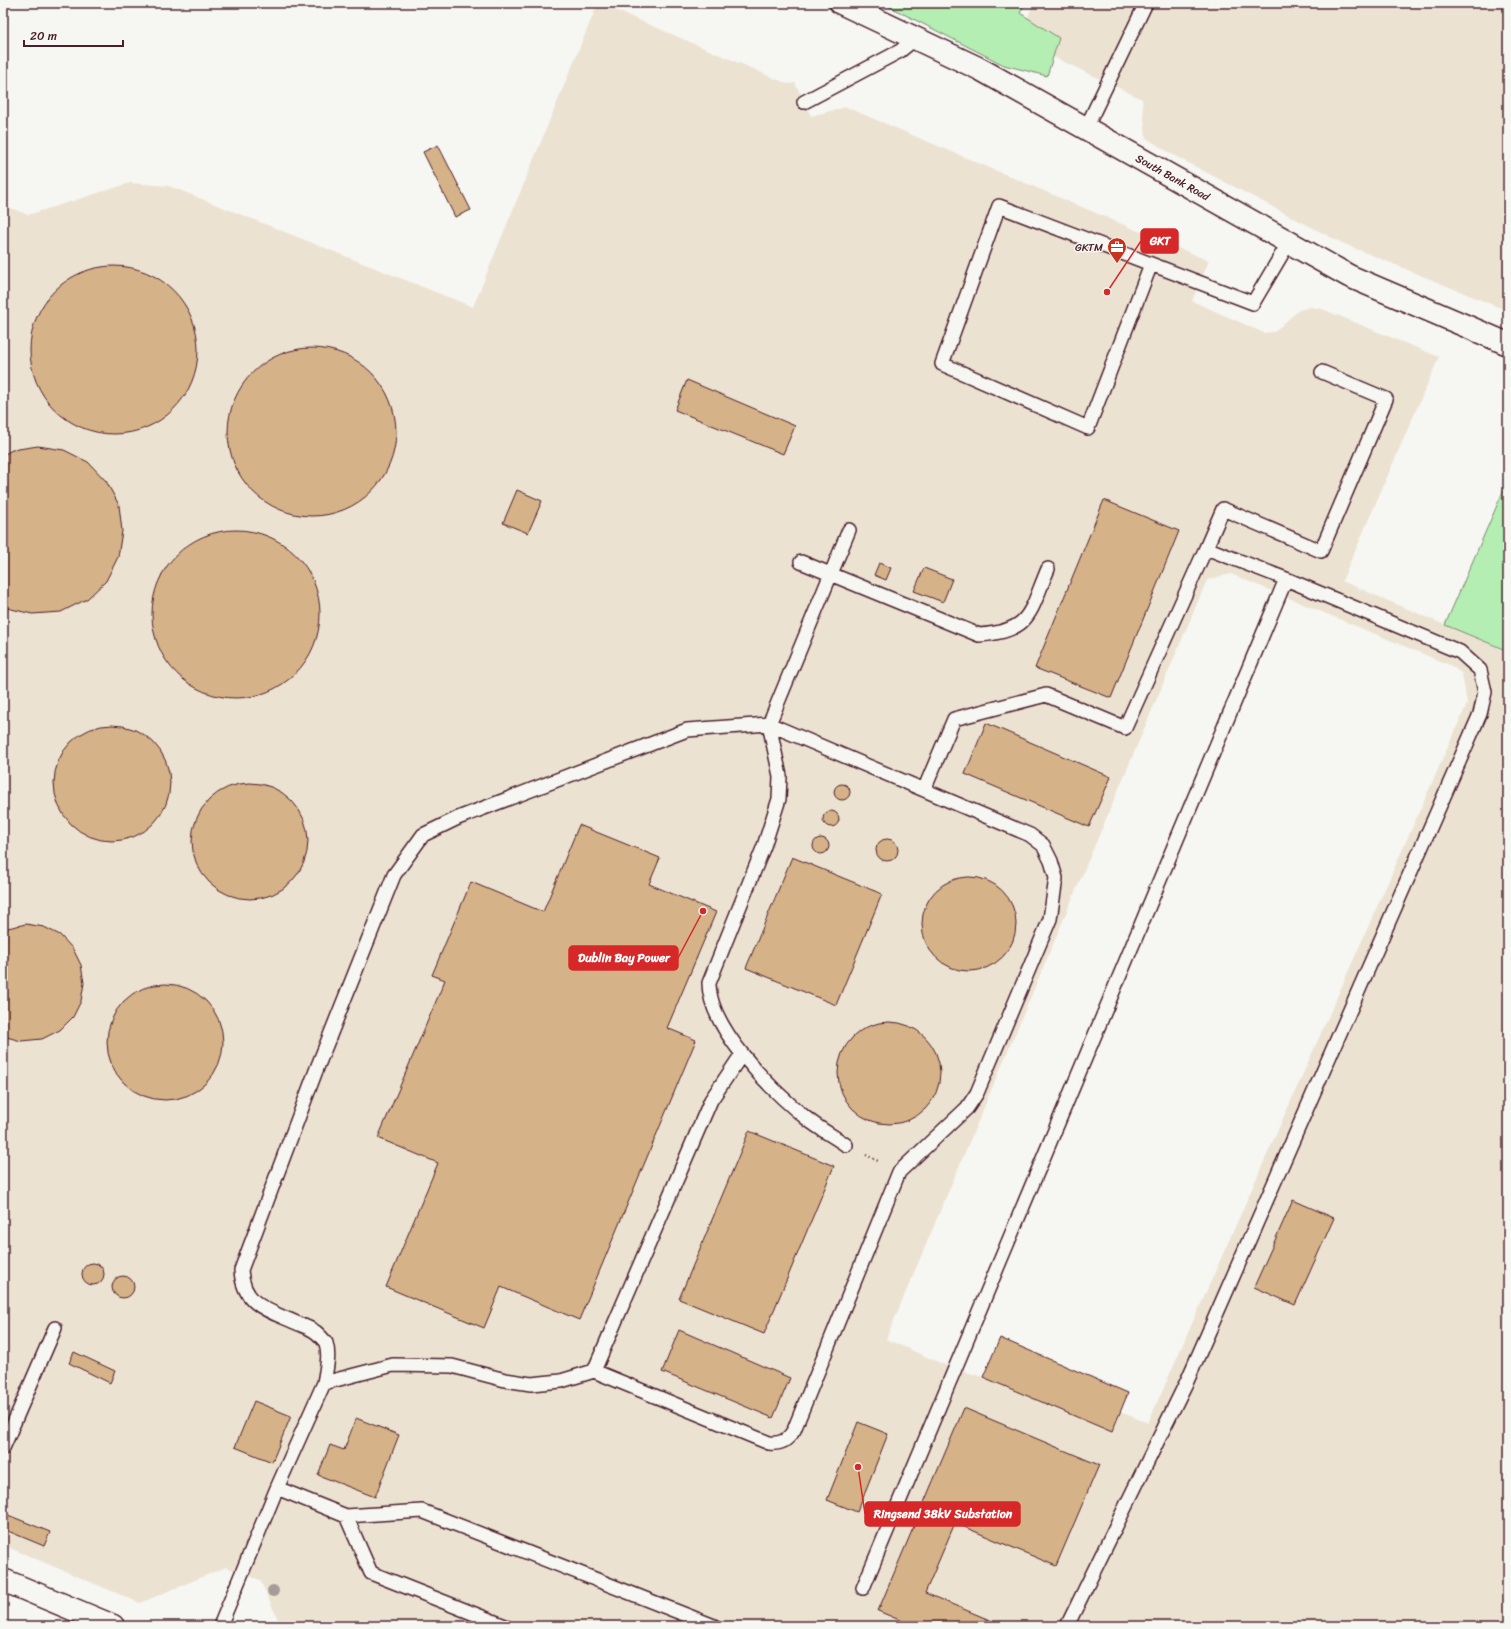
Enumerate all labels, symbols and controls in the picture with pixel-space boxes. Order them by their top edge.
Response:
scale bar [24,22,123,48]
text: 20 m [30,25,57,47]
street label: South Bank Road [1132,149,1215,206]
callout: GKT [1141,229,1178,253]
text: GKT [1149,230,1171,252]
office icon: GKTM [1106,236,1128,264]
place label: GKTM [1075,238,1103,257]
callout: Dublin Bay Power [569,946,678,970]
text: Dublin Bay Power [578,947,671,969]
callout: Ringsend 38kV Substation [865,1502,1020,1526]
text: Ringsend 38kV Substation [873,1503,1013,1525]

